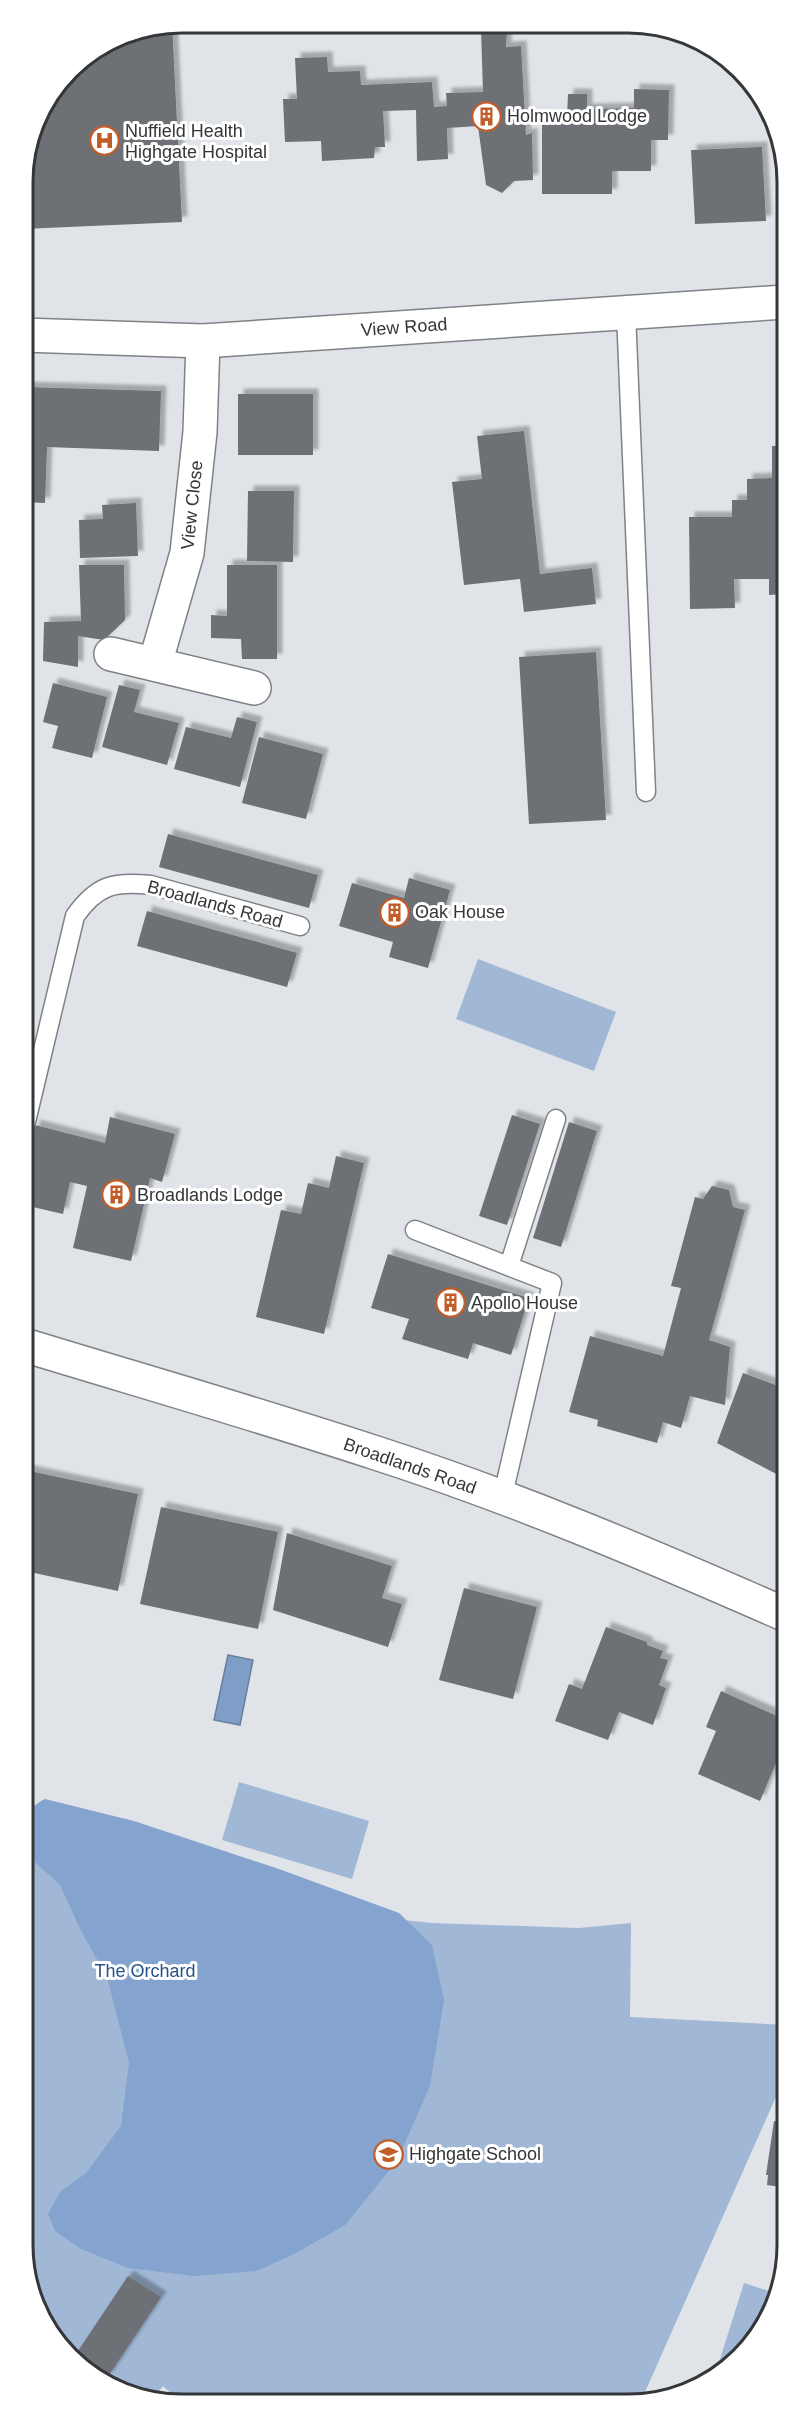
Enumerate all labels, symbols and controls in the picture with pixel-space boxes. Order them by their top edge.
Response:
building icon: Holmwood Lodge [470,100,502,132]
place label: Holmwood Lodge [507,106,647,126]
place label: Nuffield Health Highgate Hospital [125,121,267,162]
hospital icon: Nuffield Health Highgate Hospital [88,125,120,157]
street label: View Road [360,314,448,340]
street label: View Close [177,459,207,551]
street label: Broadlands Road [145,876,285,932]
building icon: Oak House [378,896,410,928]
place label: Oak House [415,902,505,922]
building icon: Broadlands Lodge [100,1179,132,1211]
place label: Broadlands Lodge [137,1185,283,1205]
building icon: Apollo House [434,1287,466,1319]
place label: Apollo House [471,1293,578,1313]
street label: Broadlands Road [341,1434,479,1498]
park label: The Orchard [94,1961,196,1981]
school or university icon: Highgate School [372,2138,404,2170]
place label: Highgate School [409,2144,541,2164]

